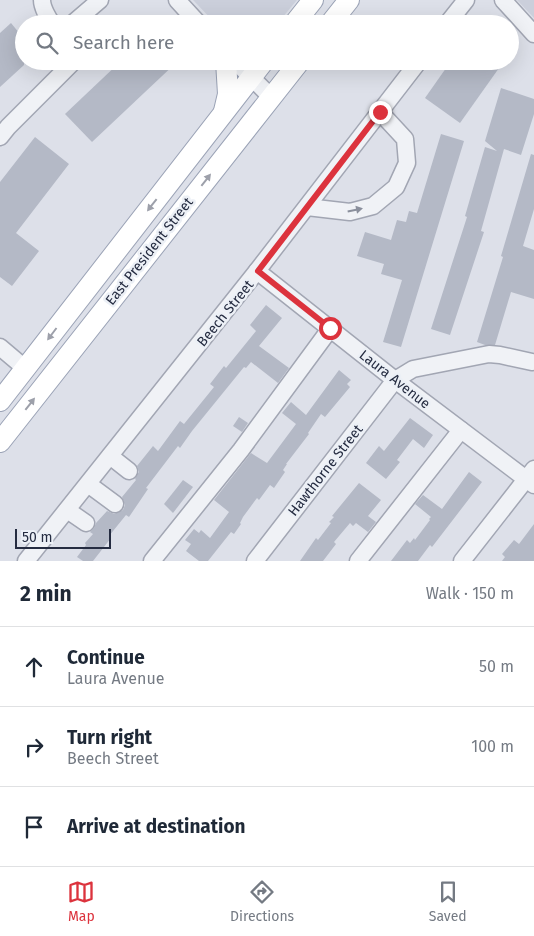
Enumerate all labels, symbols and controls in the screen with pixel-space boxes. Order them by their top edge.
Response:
search box [15,15,519,70]
icon: search [33,29,61,57]
text: Search here [73,31,174,54]
route end [369,101,392,124]
one-way arrow [201,173,211,187]
street label: East President Street [102,193,197,309]
one-way arrow [146,198,157,211]
one-way arrow [348,206,363,214]
street label: Beech Street [193,276,258,350]
route start [319,317,342,340]
one-way arrow [47,327,58,340]
street label: Laura Avenue [356,346,434,412]
one-way arrow [25,397,35,411]
street label: Hawthorne Street [284,420,367,519]
scale bar [15,526,111,549]
text: 50 m [22,529,53,546]
text: 2 min [20,581,72,607]
text: Walk · 150 m [426,584,514,603]
text: Continue [67,646,145,669]
icon: ahead [20,653,48,681]
text: 50 m [479,657,514,676]
text: Laura Avenue [67,669,165,688]
text: Turn right [67,726,152,749]
icon: right [20,733,48,761]
text: 100 m [471,737,514,756]
text: Beech Street [67,749,159,768]
icon: arrive [20,813,48,841]
text: Arrive at destination [67,815,246,838]
tab: Map [67,878,95,925]
tab: Directions [230,878,294,925]
tab: Saved [429,878,467,925]

